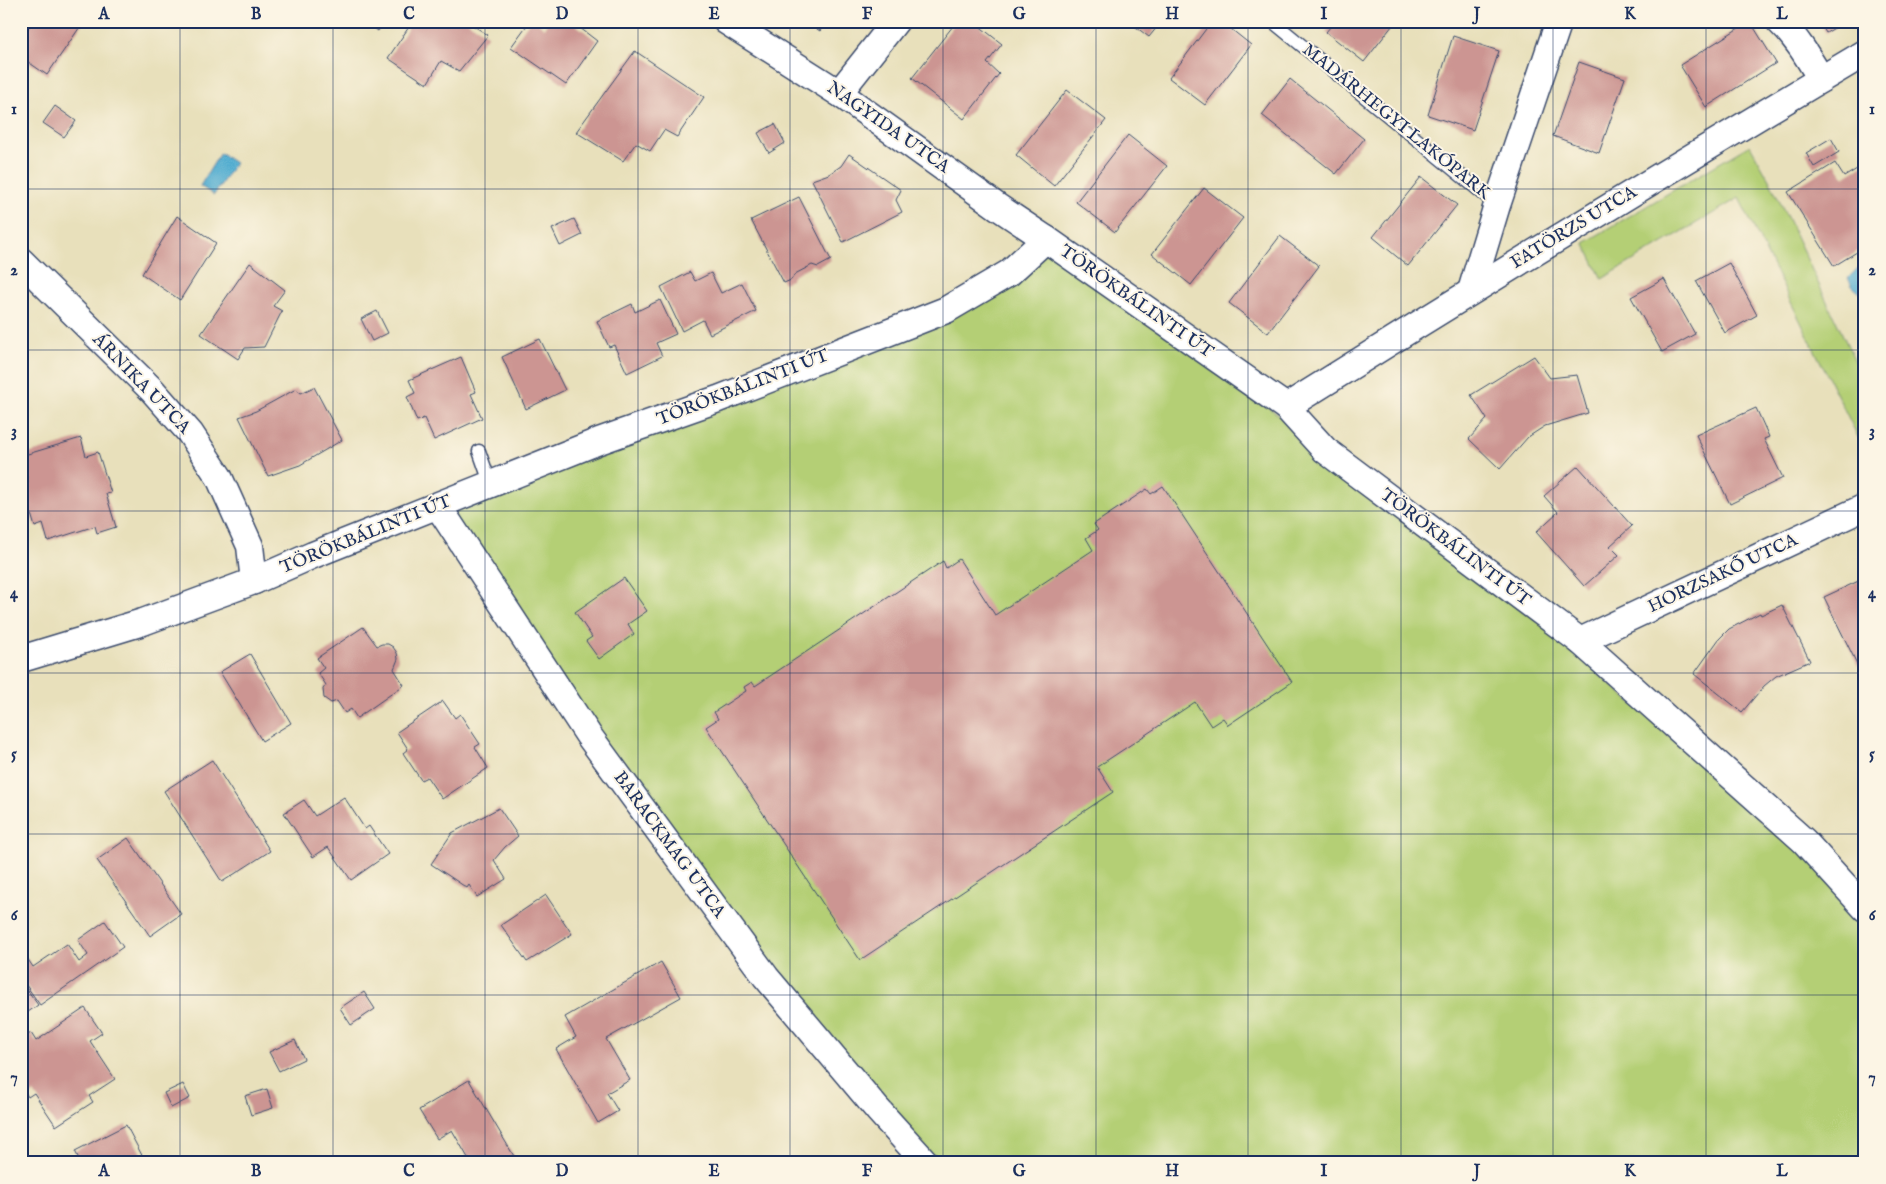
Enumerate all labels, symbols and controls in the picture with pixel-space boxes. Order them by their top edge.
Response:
text: A [98,5,111,25]
text: B [251,5,262,25]
text: C [403,5,415,25]
text: D [556,5,569,25]
text: E [708,5,720,25]
text: F [862,5,873,25]
text: G [1013,5,1026,25]
text: H [1165,5,1179,25]
text: I [1321,5,1328,25]
text: J [1472,5,1481,25]
text: K [1624,5,1637,25]
text: L [1776,5,1788,25]
street label: MADÁRHEGYI LAKÓPARK [1297,37,1497,206]
street label: NAGYIDA UTCA [822,77,955,179]
text: 1 [11,100,17,120]
text: 1 [1869,100,1875,120]
street label: FATÖRZS UTCA [1506,180,1642,275]
street label: TÖRÖKBÁLINTI ÚT [1055,239,1218,364]
text: 2 [10,261,18,281]
text: 2 [1868,261,1876,281]
street label: ÁRNIKA UTCA [86,327,197,440]
street label: TÖRÖKBÁLINTI ÚT [653,343,832,431]
text: 3 [11,422,17,442]
text: 3 [1869,422,1875,442]
street label: TÖRÖKBÁLINTI ÚT [1375,482,1536,612]
street label: TÖRÖKBÁLINTI ÚT [276,488,455,580]
street label: HORZSAKŐ UTCA [1644,527,1802,619]
text: 4 [10,584,19,604]
text: 4 [1868,584,1877,604]
text: 5 [11,745,17,765]
text: 5 [1869,745,1875,765]
street label: BARACKMAG UTCA [608,767,731,924]
text: 6 [11,906,19,926]
text: 6 [1869,906,1877,926]
text: 7 [10,1068,18,1088]
text: 7 [1868,1068,1876,1088]
text: A [98,1162,111,1182]
text: B [251,1162,262,1182]
text: C [403,1162,415,1182]
text: D [556,1162,569,1182]
text: E [708,1162,720,1182]
text: F [862,1162,873,1182]
text: G [1013,1162,1026,1182]
text: H [1165,1162,1179,1182]
text: I [1321,1162,1328,1182]
text: J [1472,1162,1481,1182]
text: K [1624,1162,1637,1182]
text: L [1776,1162,1788,1182]

